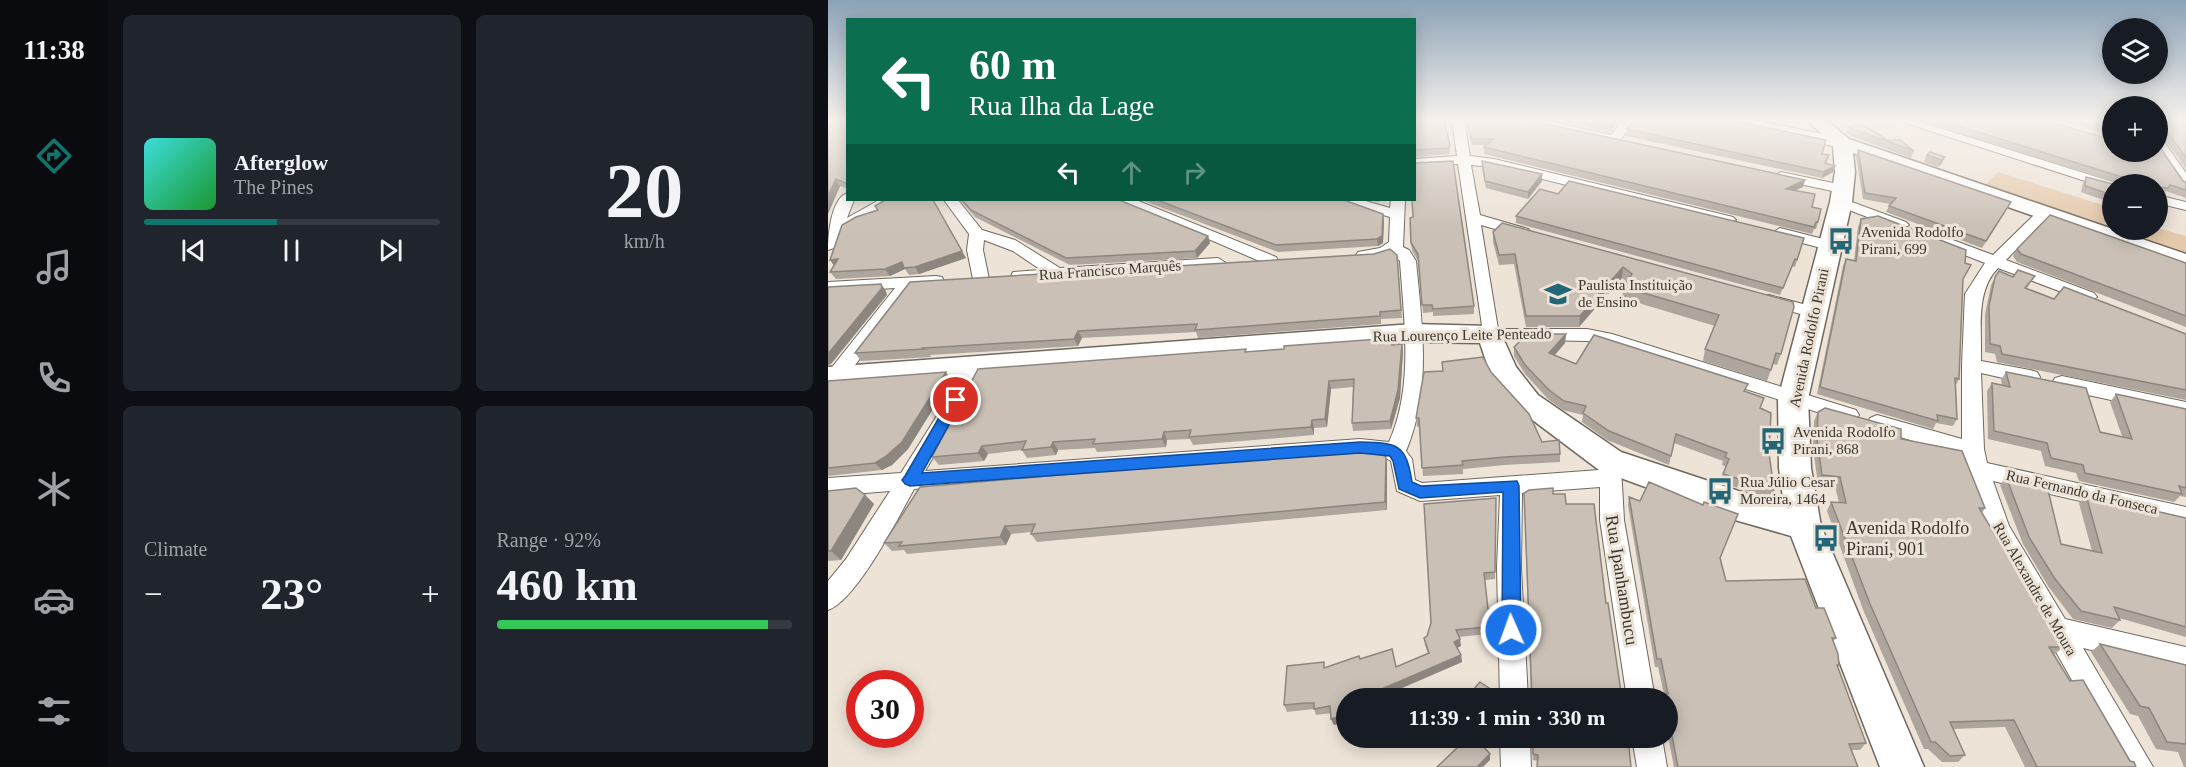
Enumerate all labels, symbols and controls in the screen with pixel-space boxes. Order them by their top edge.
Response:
map controls [2102,18,2168,240]
button: layers [2102,18,2168,84]
text: 11:38 [23,35,85,65]
icon: left [870,42,948,120]
text: 60 m [969,42,1057,88]
text: Rua Ilha da Lage [969,91,1154,121]
button: + [2102,96,2168,162]
icon: directions [33,135,75,177]
text: 20 [605,147,683,234]
text: Afterglow [234,150,328,175]
icon: left [1052,156,1085,189]
icon: ahead [1115,156,1148,189]
icon: right [1178,156,1211,189]
button: − [2102,174,2168,240]
text: The Pines [234,176,313,198]
place label: Avenida Rodolfo Pirani, 699 [1861,224,1964,257]
bus stop icon: Avenida Rodolfo Pirani, 699 [1826,226,1856,256]
text: km/h [624,230,665,252]
icon: previous [177,234,210,267]
icon: pause [275,234,308,267]
icon: next [374,234,407,267]
icon: music [33,246,75,288]
street label: Rua Francisco Marquês [1038,257,1182,283]
street label: Avenida Rodolfo Pirani [1786,267,1832,409]
place label: Paulista Instituição de Ensino [1578,277,1693,310]
school or university icon: Paulista Instituição de Ensino [1543,279,1573,309]
street label: Rua Lourenço Leite Penteado [1373,325,1551,345]
icon: phone [33,357,75,399]
pin [930,374,981,425]
icon: arrive [939,383,972,416]
place label: Avenida Rodolfo Pirani, 868 [1793,424,1896,457]
bus stop icon: Avenida Rodolfo Pirani, 868 [1758,426,1788,456]
street label: Rua Fernando da Fonseca [2004,467,2160,517]
icon: climate [33,468,75,510]
place label: Rua Júlio Cesar Moreira, 1464 [1740,474,1835,507]
bus stop icon: Rua Júlio Cesar Moreira, 1464 [1705,476,1735,506]
street label: Rua Ipanhambucu [1602,514,1642,646]
place label: Avenida Rodolfo Pirani, 901 [1846,518,1969,559]
street label: Rua Alexandre de Moura [1990,520,2080,659]
bus stop icon: Avenida Rodolfo Pirani, 901 [1811,523,1841,553]
text: Range · 92% [497,529,601,551]
text: Climate [144,538,207,560]
text: 460 km [497,560,638,610]
text: 23° [260,569,323,619]
text: − [144,576,163,612]
text: + [421,576,440,612]
icon: car [33,579,75,621]
position arrow [1479,598,1543,662]
speed limit sign: 30 [846,670,924,748]
icon: filters [33,690,75,732]
text: 11:39 · 1 min · 330 m [1409,705,1605,730]

